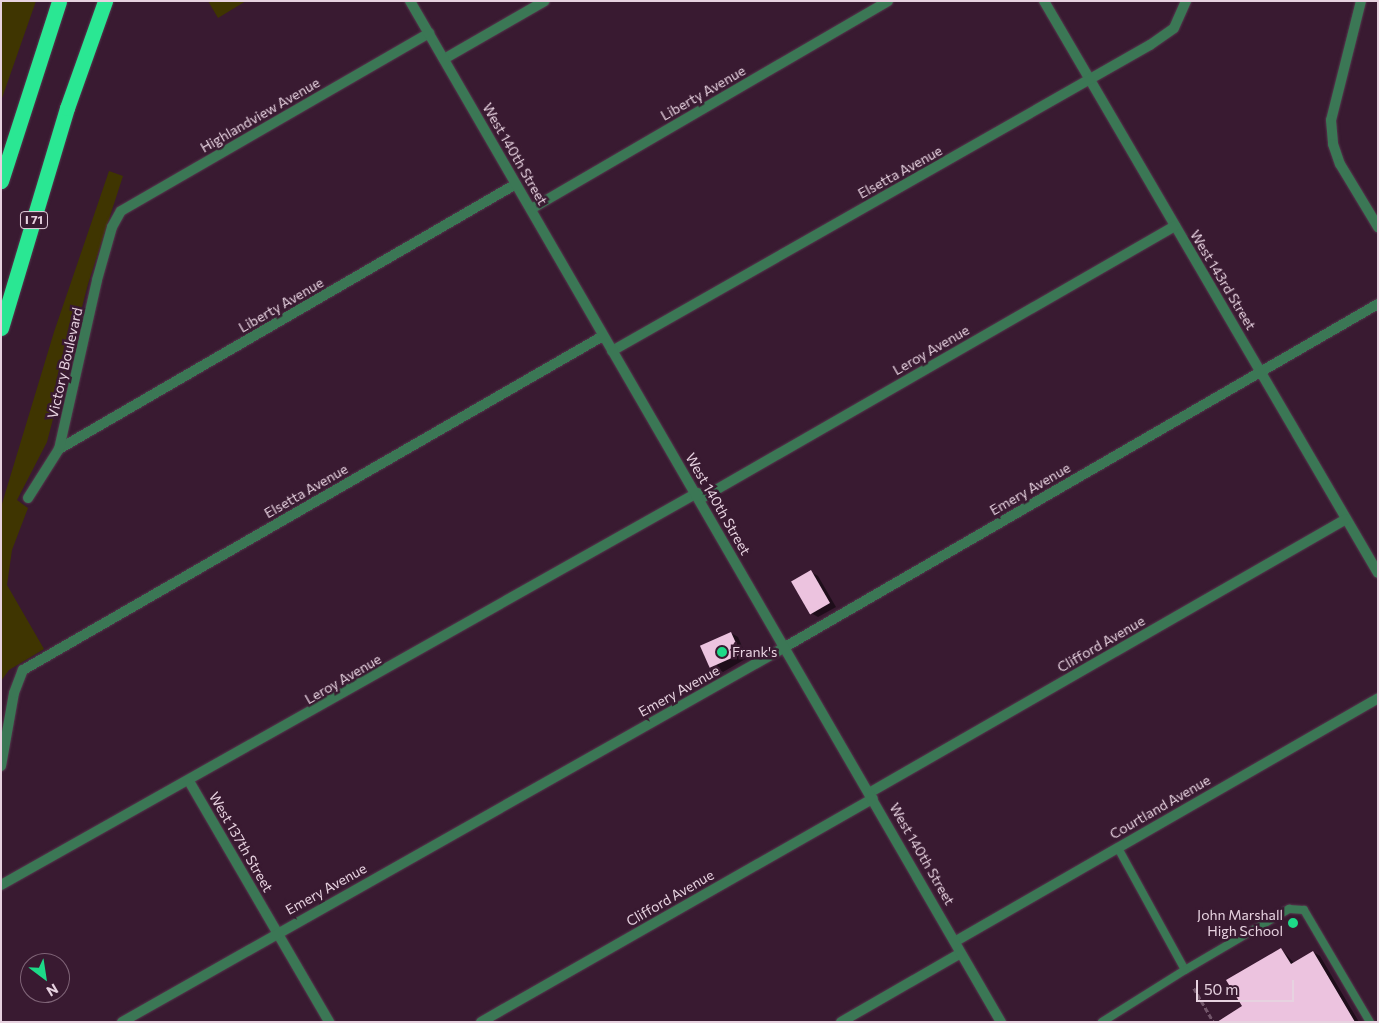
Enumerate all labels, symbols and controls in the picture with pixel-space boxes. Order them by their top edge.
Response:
street label: Liberty Avenue [658,62,748,124]
street label: Highlandview Avenue [197,74,323,156]
street label: West 140th Street [479,100,551,208]
street label: Elsetta Avenue [855,142,945,202]
road number: I 71 [19,210,49,230]
street label: West 143rd Street [1187,227,1259,333]
street label: Liberty Avenue [236,274,326,336]
street label: Victory Boulevard [44,306,86,420]
street label: Leroy Avenue [890,321,972,379]
street label: West 140th Street [682,450,754,558]
street label: Emery Avenue [987,459,1073,519]
street label: Elsetta Avenue [261,460,351,522]
street label: Clifford Avenue [1054,612,1148,676]
place label: Frank's [732,644,777,660]
marker: Frank's [716,646,728,658]
street label: Leroy Avenue [302,650,384,708]
street label: Emery Avenue [636,662,722,720]
street label: Courtland Avenue [1107,771,1213,843]
street label: West 137th Street [206,789,276,895]
street label: West 140th Street [886,800,958,908]
street label: Emery Avenue [283,860,369,918]
street label: Clifford Avenue [623,866,717,930]
place label: John Marshall High School [1197,907,1283,940]
marker: John Marshall High School [1287,917,1299,929]
north arrow [20,953,70,1003]
scale bar [1199,970,1296,1002]
text: N [44,980,61,1000]
text: 50 m [1204,980,1238,998]

